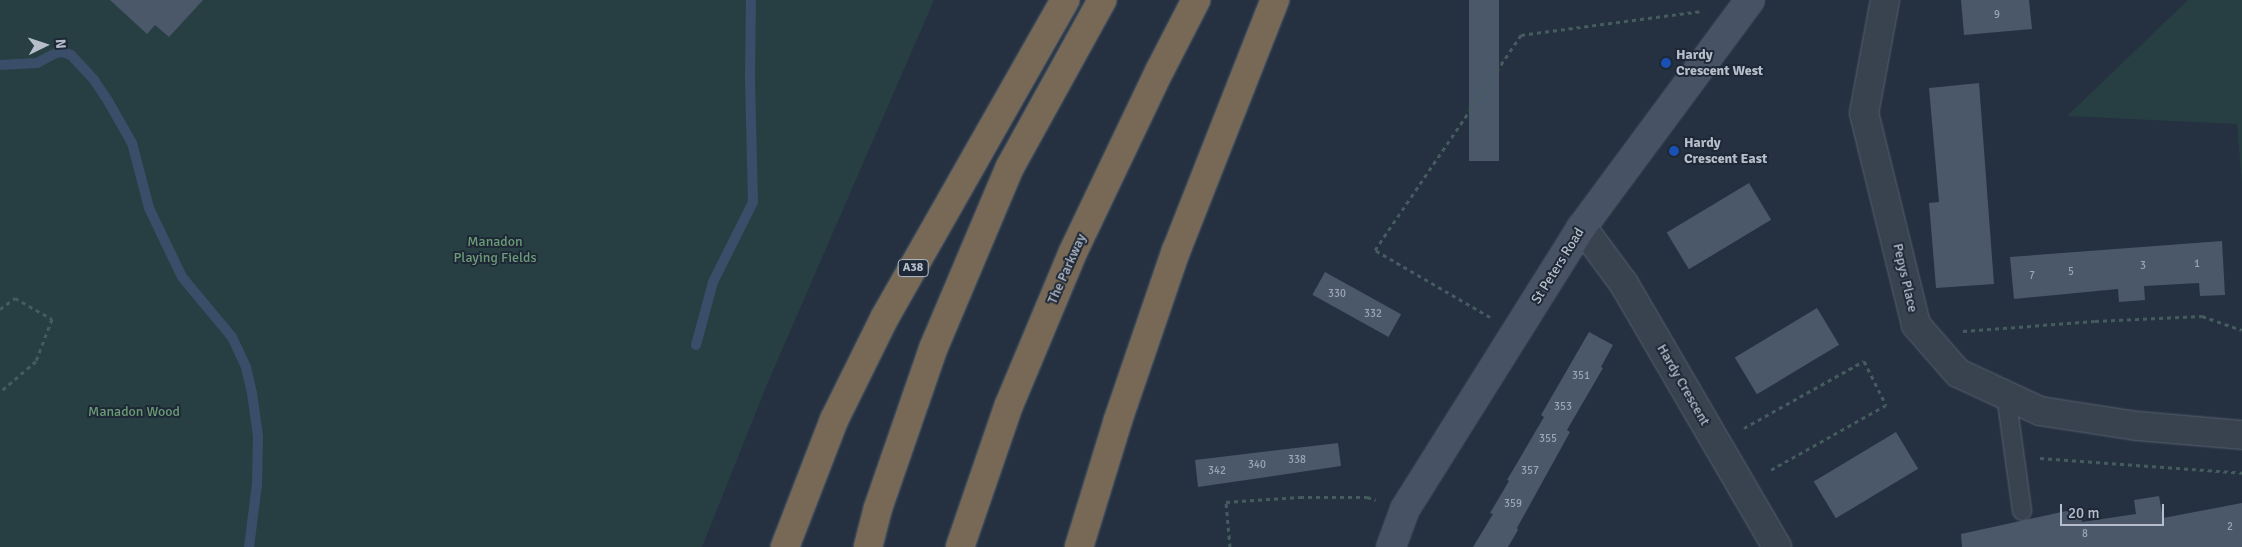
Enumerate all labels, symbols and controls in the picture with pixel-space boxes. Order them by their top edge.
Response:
house number: 9 [1994,8,2000,22]
north arrow [20,20,70,70]
text: N [52,38,69,49]
place label: Hardy Crescent West [1676,47,1763,80]
marker: Hardy Crescent West [1660,57,1672,69]
place label: Hardy Crescent East [1684,135,1767,168]
marker: Hardy Crescent East [1668,145,1680,157]
street label: St Peters Road [1528,225,1588,307]
street label: The Parkway [1044,231,1090,307]
park label: Manadon Playing Fields [453,234,537,266]
street label: Pepys Place [1889,242,1921,314]
house number: 1 [2194,257,2200,271]
road number: A38 [897,258,929,278]
house number: 3 [2140,259,2146,273]
house number: 5 [2068,265,2074,279]
house number: 7 [2029,269,2035,283]
house number: 330 [1328,287,1346,301]
house number: 332 [1364,307,1382,321]
street label: Hardy Crescent [1653,341,1713,429]
house number: 351 [1572,369,1590,383]
house number: 353 [1554,400,1572,414]
park label: Manadon Wood [88,404,180,420]
house number: 355 [1539,432,1557,446]
house number: 338 [1288,453,1306,467]
house number: 340 [1248,458,1266,472]
house number: 342 [1208,464,1226,478]
house number: 357 [1521,464,1539,478]
scale bar [2062,494,2166,526]
house number: 359 [1504,497,1522,511]
text: 20 m [2068,504,2099,522]
house number: 2 [2227,520,2233,534]
house number: 8 [2082,527,2088,541]

